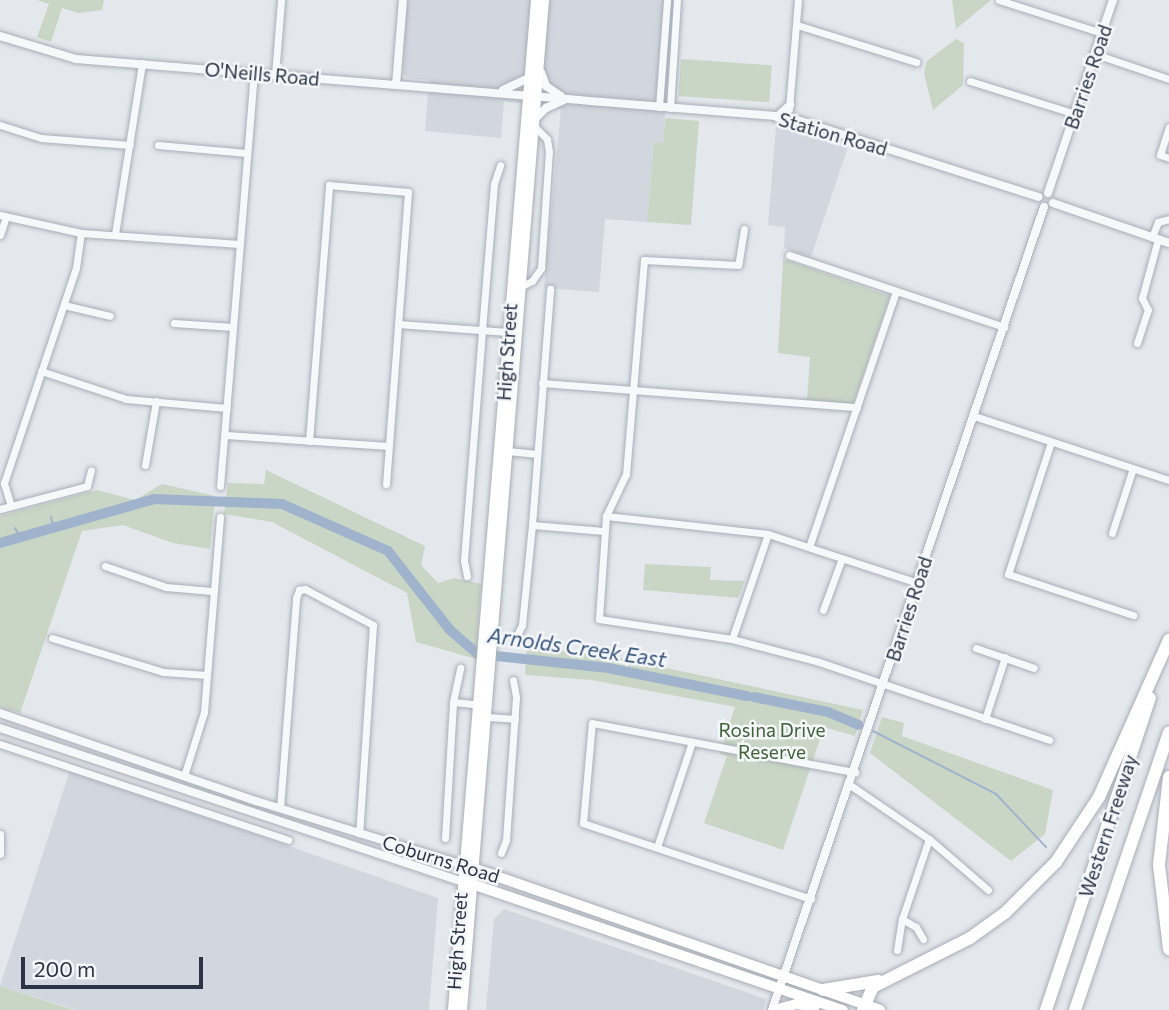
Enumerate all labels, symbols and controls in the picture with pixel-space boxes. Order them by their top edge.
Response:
street label: Barries Road [1059,22,1117,132]
street label: O'Neills Road [204,58,320,90]
street label: Station Road [776,108,890,160]
street label: High Street [492,302,522,402]
street label: Barries Road [881,554,937,664]
water label: Arnolds Creek East [486,622,668,672]
park label: Rosina Drive Reserve [718,719,826,763]
street label: Western Freeway [1074,752,1142,900]
street label: Coburns Road [380,830,502,888]
street label: High Street [442,891,472,991]
scale bar [24,944,206,988]
text: 200 m [34,956,95,981]

